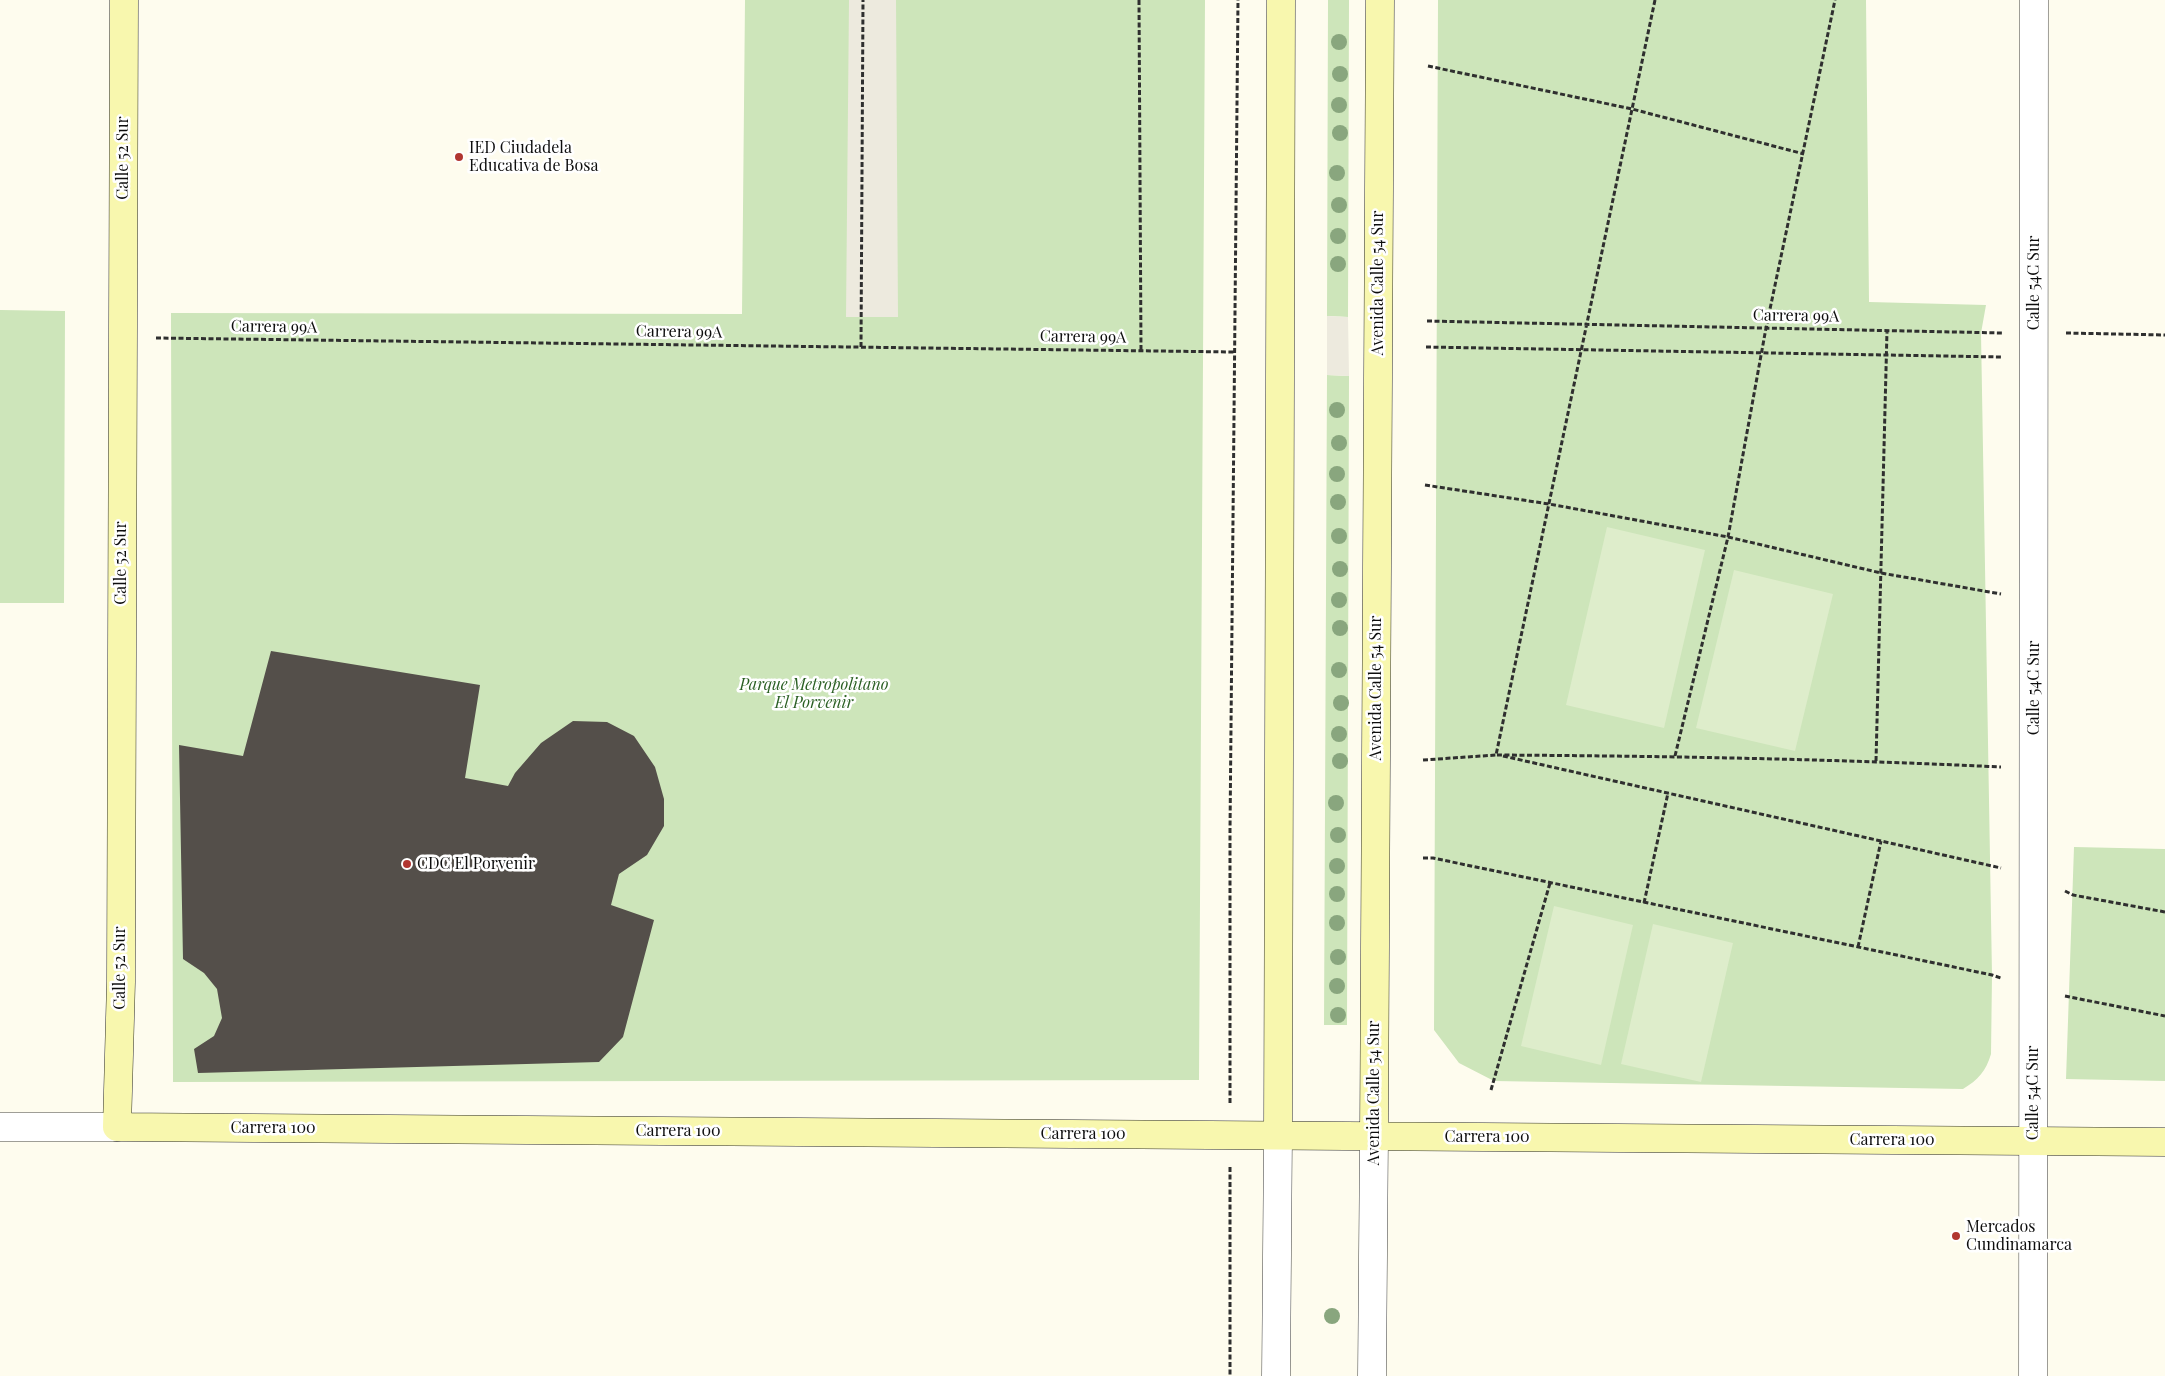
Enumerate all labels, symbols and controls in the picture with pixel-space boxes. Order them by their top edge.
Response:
street label: Calle 52 Sur [113,116,133,200]
place label: IED Ciudadela Educativa de Bosa [469,138,598,176]
marker: IED Ciudadela Educativa de Bosa [453,151,465,163]
street label: Avenida Calle 54 Sur [1368,211,1388,355]
street label: Calle 54C Sur [2024,236,2044,330]
street label: Carrera 99A [1753,306,1839,326]
street label: Carrera 99A [231,317,317,337]
street label: Carrera 99A [636,322,722,342]
street label: Carrera 99A [1040,327,1126,347]
street label: Calle 52 Sur [111,521,131,605]
street label: Avenida Calle 54 Sur [1366,616,1386,760]
street label: Calle 54C Sur [2024,641,2044,735]
park label: Parque Metropolitano El Porvenir [740,675,888,713]
place label: CDC El Porvenir [417,854,535,874]
marker: CDC El Porvenir [401,858,413,870]
street label: Calle 52 Sur [110,926,130,1010]
street label: Avenida Calle 54 Sur [1364,1021,1384,1165]
street label: Calle 54C Sur [2023,1046,2043,1140]
street label: Carrera 100 [230,1118,316,1138]
street label: Carrera 100 [635,1121,721,1141]
street label: Carrera 100 [1040,1124,1126,1144]
street label: Carrera 100 [1444,1127,1530,1147]
street label: Carrera 100 [1849,1130,1935,1150]
place label: Mercados Cundinamarca [1966,1217,2072,1255]
marker: Mercados Cundinamarca [1950,1230,1962,1242]

